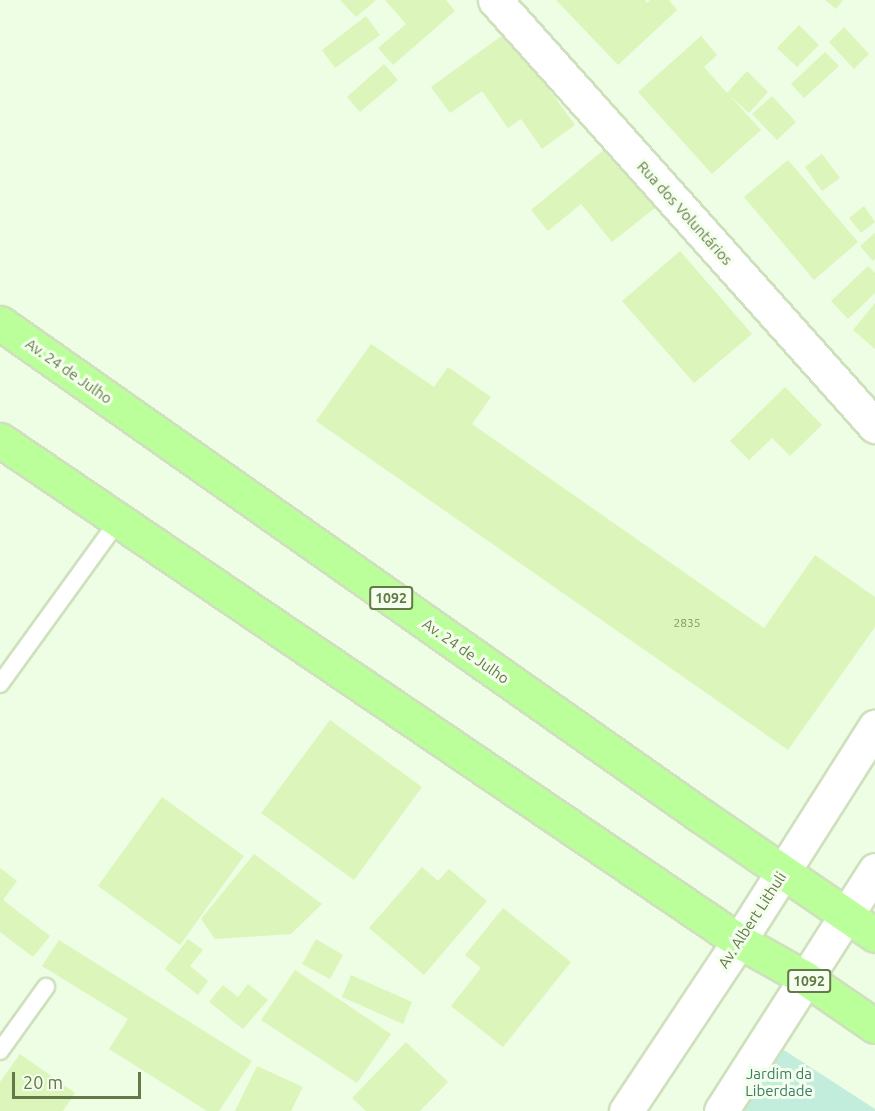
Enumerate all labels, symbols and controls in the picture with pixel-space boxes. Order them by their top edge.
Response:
street label: Rua dos Voluntários [634,157,736,269]
street label: Av. 24 de Julho [22,334,116,408]
road number: 1092 [368,587,414,609]
street label: Av. 24 de Julho [419,614,513,688]
house number: 2835 [673,616,701,630]
street label: Av. Albert Lithuli [714,868,790,972]
road number: 1092 [786,970,832,992]
scale bar [15,1060,144,1098]
park label: Jardim da Liberdade [745,1064,813,1099]
text: 20 m [23,1072,63,1092]

